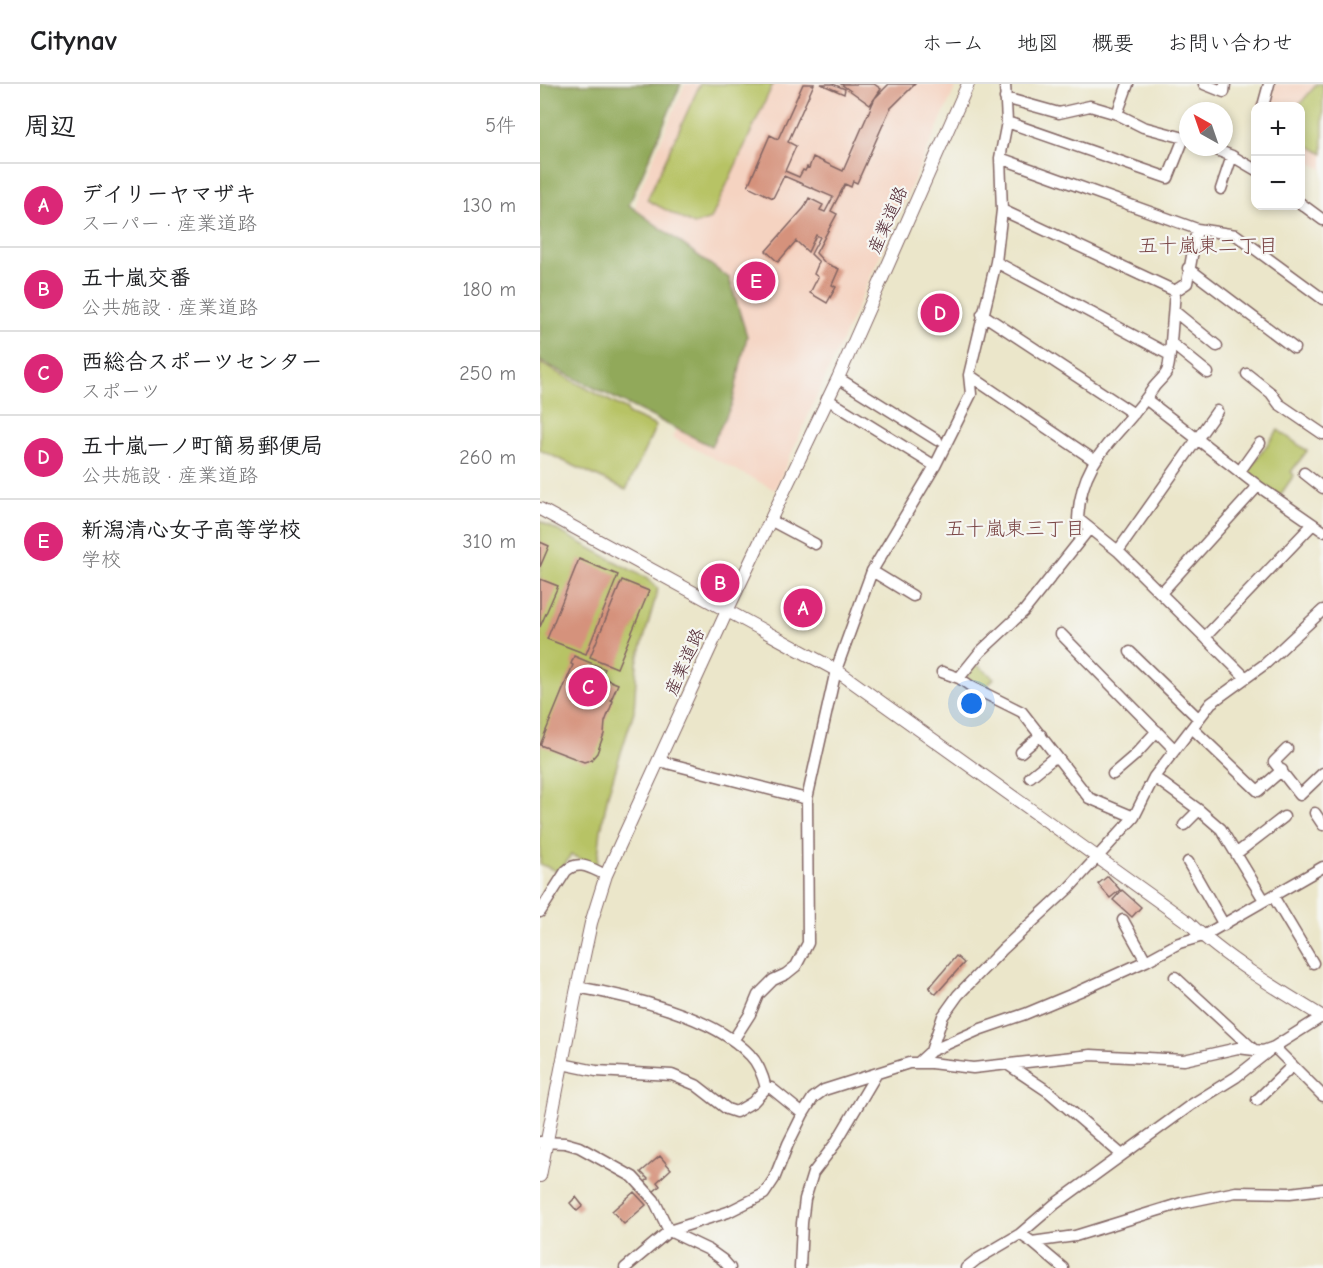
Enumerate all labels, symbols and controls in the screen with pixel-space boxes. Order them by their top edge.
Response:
text: Citynav [30,25,117,57]
text: ホーム [922,31,984,55]
text: 地図 [1017,31,1059,55]
text: 概要 [1092,31,1134,55]
text: お問い合わせ [1167,31,1293,55]
north arrow [1179,102,1233,156]
map controls [1251,102,1305,210]
button: + [1251,102,1305,156]
text: 周辺 [24,112,76,142]
text: 5件 [485,114,516,137]
button: − [1251,156,1305,210]
text: デイリーヤマザキ [81,181,257,207]
street label: 産業道路 [864,183,912,257]
text: A [38,194,49,217]
text: 130 m [463,194,516,217]
text: スーパー · 産業道路 [81,212,257,235]
district label: 五十嵐東二丁目 [1138,234,1278,257]
pin: E [736,258,776,304]
text: 五十嵐交番 [81,265,191,291]
text: B [37,278,50,301]
text: 180 m [462,278,516,301]
pin: D [920,290,960,336]
text: 公共施設 · 産業道路 [81,296,258,319]
text: 西総合スポーツセンター [81,349,323,375]
text: C [37,362,50,385]
text: 250 m [459,362,516,385]
text: スポーツ [81,380,161,403]
text: 五十嵐一ノ町簡易郵便局 [81,433,323,459]
text: D [37,446,50,469]
text: 260 m [459,446,516,469]
text: 公共施設 · 産業道路 [81,464,258,487]
text: 新潟清心女子高等学校 [81,517,301,543]
district label: 五十嵐東三丁目 [945,517,1085,540]
text: E [38,530,49,553]
text: 310 m [463,530,516,553]
text: 学校 [81,548,121,571]
pin: B [700,560,740,606]
pin: A [784,586,822,630]
street label: 産業道路 [661,625,709,699]
pin: C [568,664,608,710]
your location [957,689,986,718]

